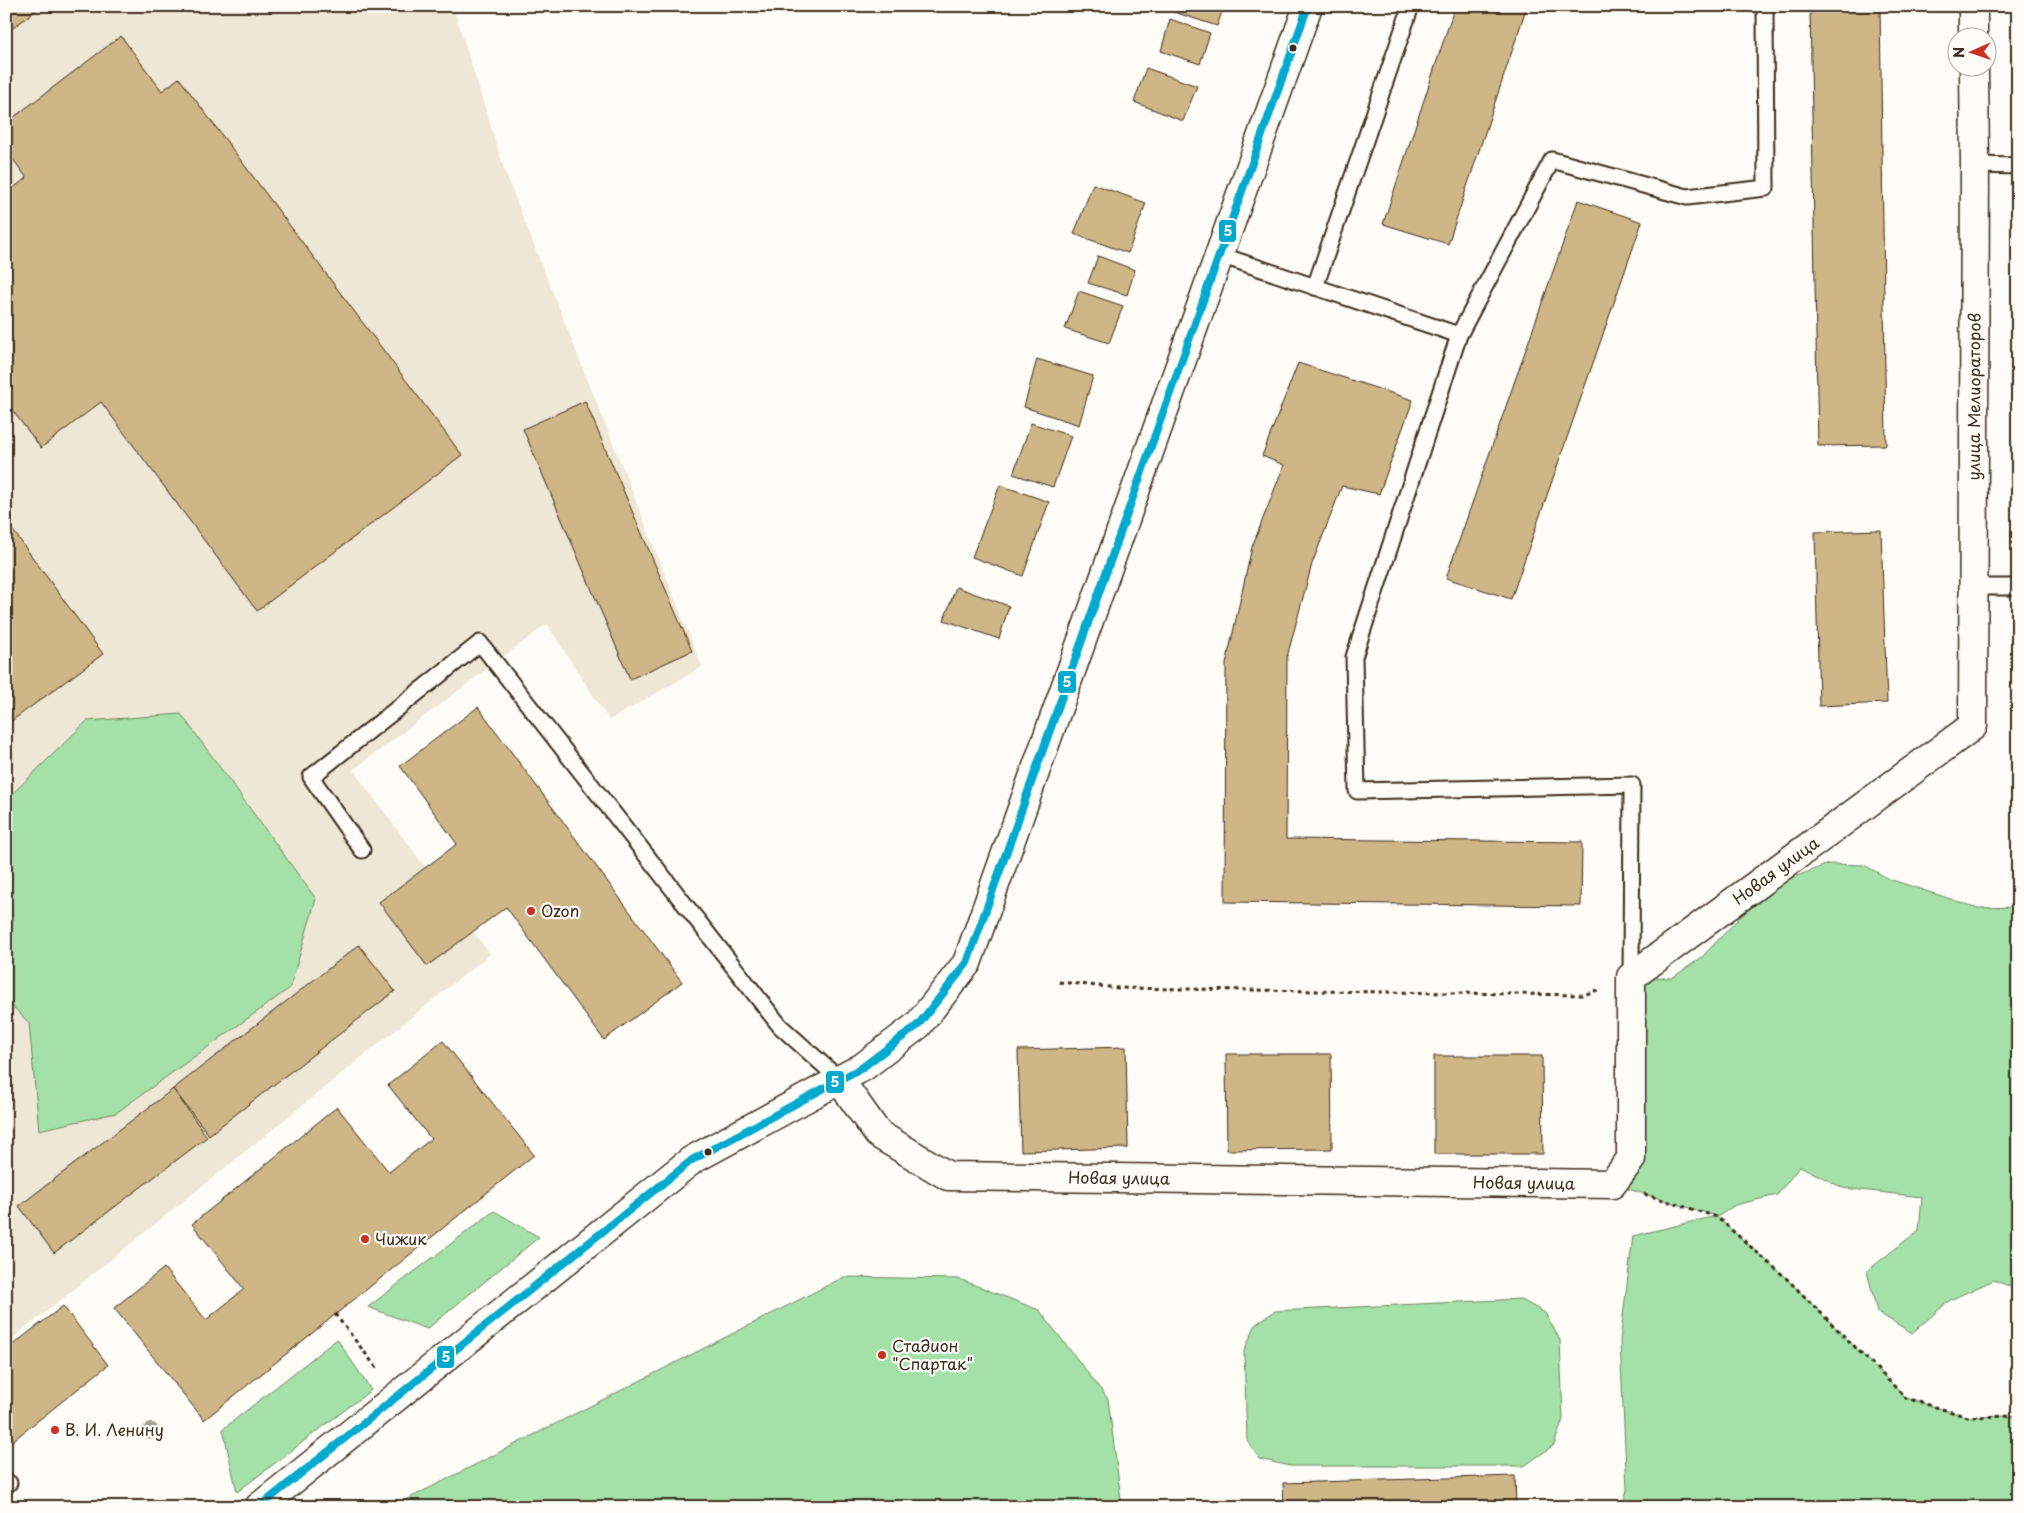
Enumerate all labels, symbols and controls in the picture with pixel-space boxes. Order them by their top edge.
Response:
north arrow [1946,28,1996,78]
unlabelled marker [1288,43,1298,53]
text: N [1948,47,1969,58]
line badge: 5 [1218,219,1237,243]
text: 5 [1224,220,1233,241]
street label: улица Мелиораторов [1961,313,1985,481]
line badge: 5 [1057,670,1077,694]
text: 5 [1063,671,1072,692]
street label: Новая улица [1727,830,1823,910]
place label: Ozon [541,898,579,922]
marker: Ozon [525,905,537,917]
line badge: 5 [825,1070,845,1094]
text: 5 [831,1071,840,1092]
unlabelled marker [703,1147,713,1157]
street label: Новая улица [1068,1164,1170,1190]
street label: Новая улица [1473,1169,1575,1195]
place label: Чижик [375,1226,427,1250]
marker: Чижик [359,1233,371,1245]
place label: Стадион "Спартак" [892,1333,973,1375]
line badge: 5 [436,1345,455,1369]
text: 5 [442,1346,451,1367]
marker: Стадион "Спартак" [876,1349,888,1361]
place label: В. И. Ленину [65,1417,164,1441]
marker: В. И. Ленину [49,1424,61,1436]

